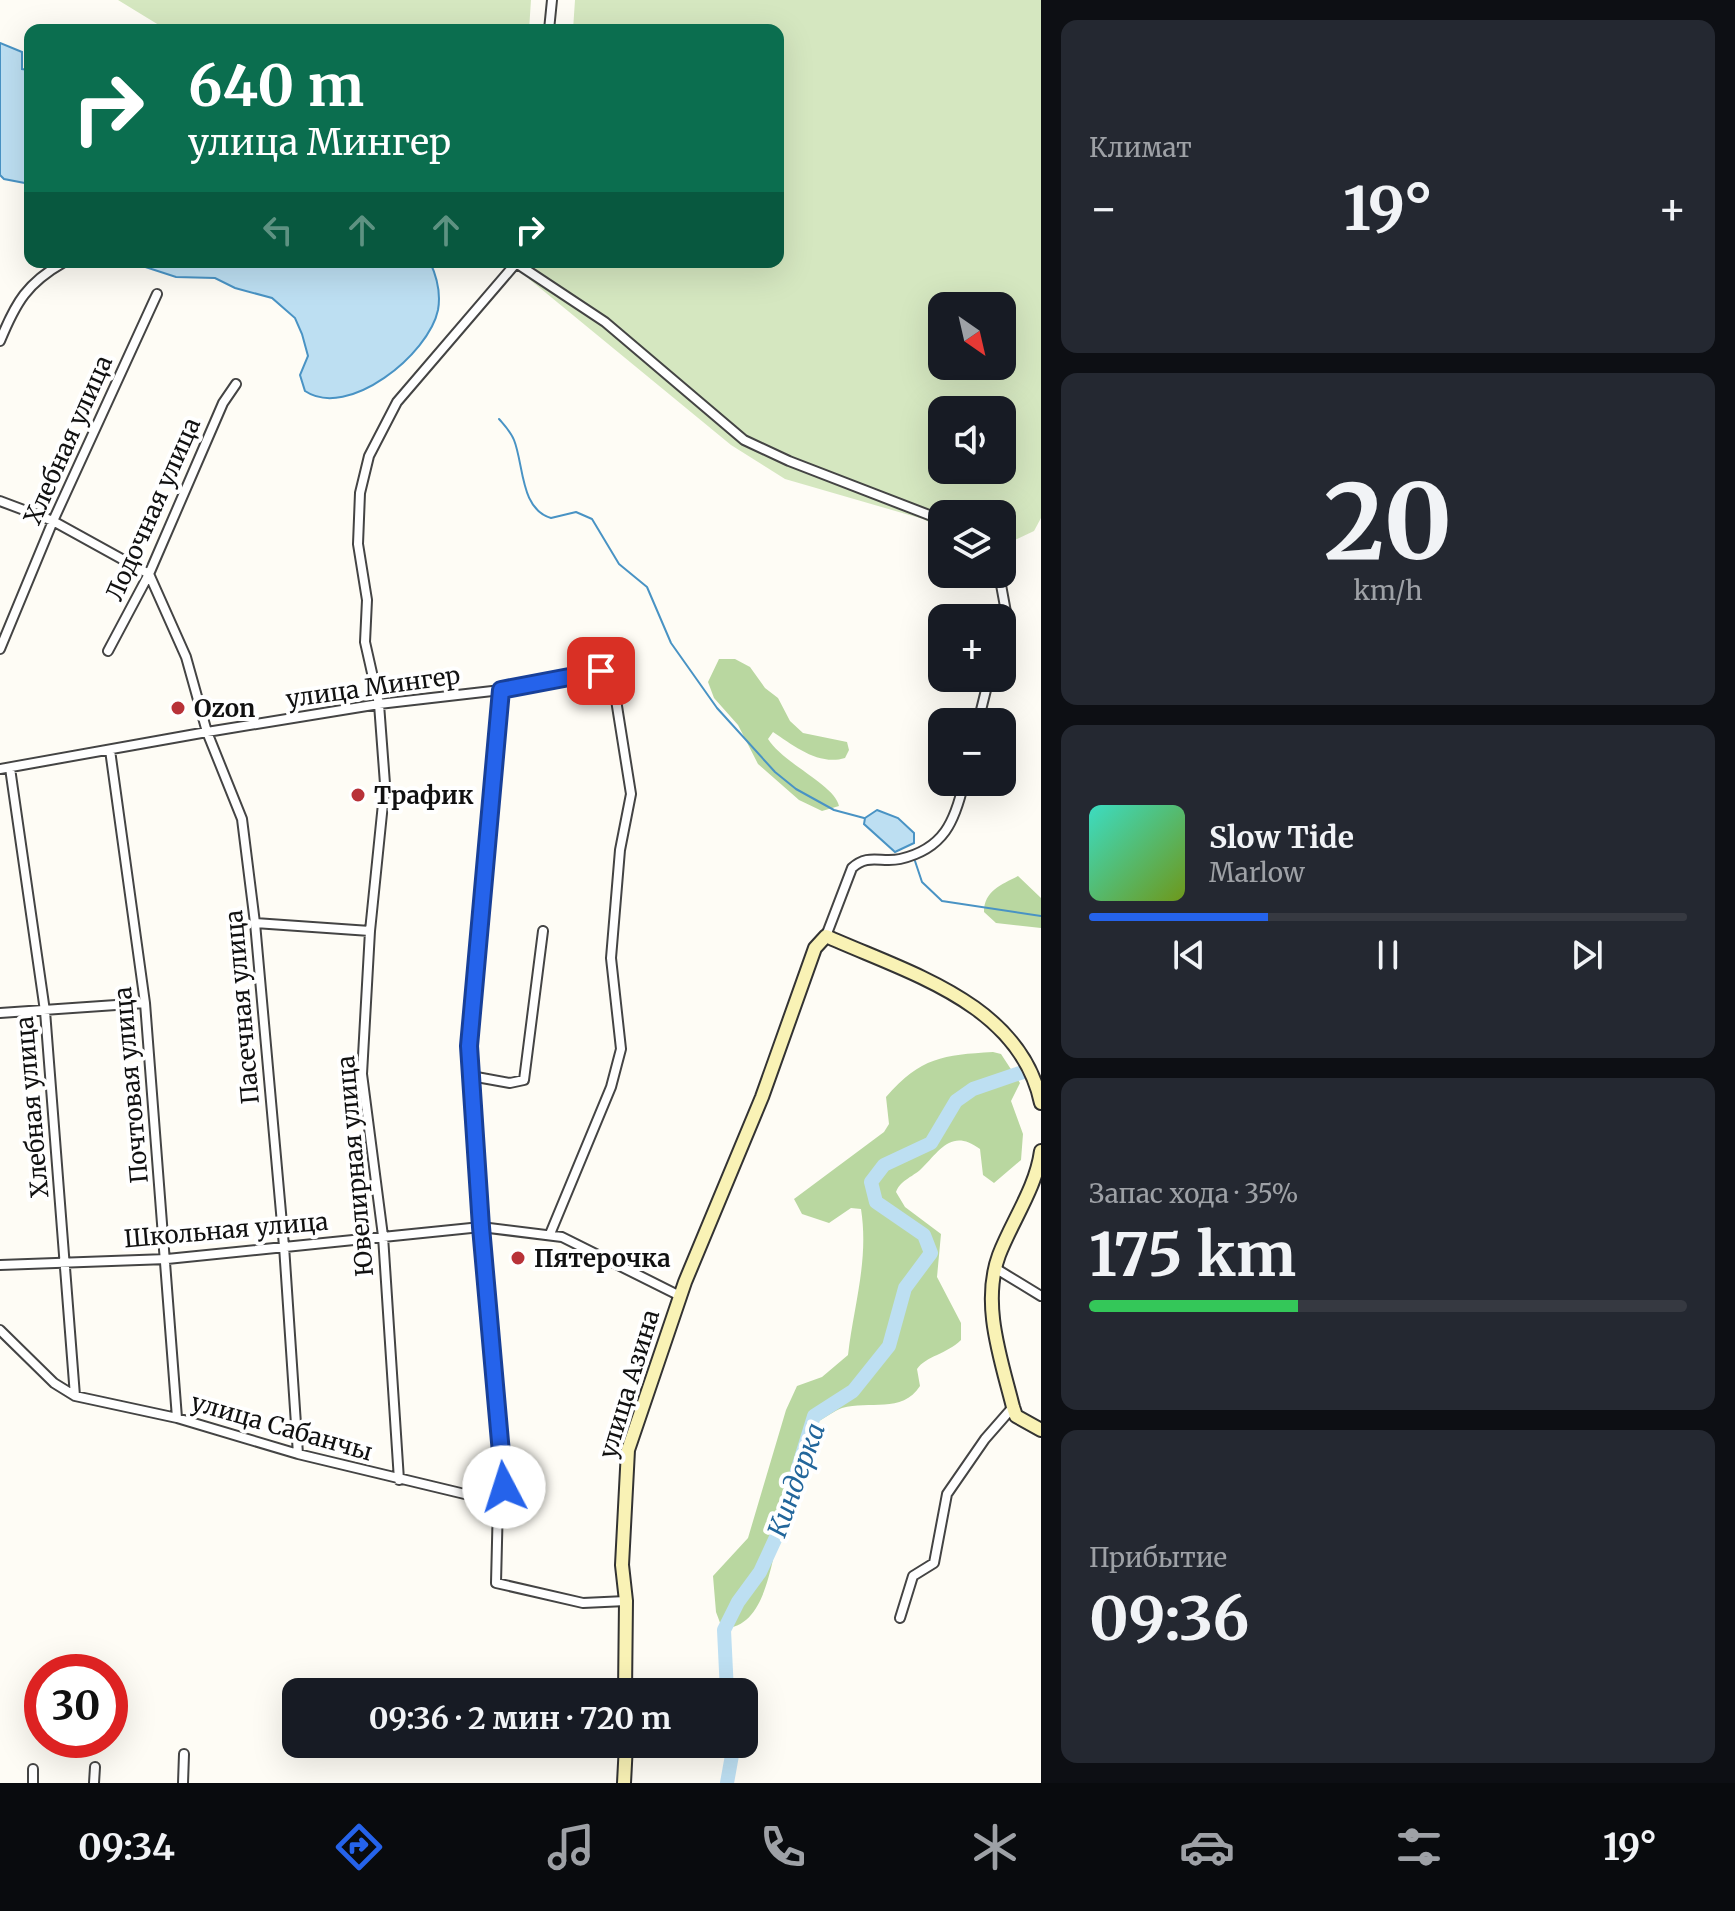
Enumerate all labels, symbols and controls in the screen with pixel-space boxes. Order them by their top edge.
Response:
text: 640 m [188,51,364,121]
icon: right [56,56,160,160]
text: улица Мингер [188,120,451,165]
text: Климат [1089,131,1192,164]
text: 19° [1343,171,1433,246]
text: − [1089,181,1118,236]
text: + [1658,181,1687,236]
icon: left [256,208,300,252]
icon: ahead [340,208,384,252]
icon: ahead [424,208,468,252]
icon: right [508,208,552,252]
north arrow [928,292,1016,380]
map controls [928,292,1016,796]
street label: Хлебная улица [17,350,119,529]
button: sound [928,396,1016,484]
street label: Лодочная улица [99,413,207,605]
text: 20 [1324,457,1452,587]
button: layers [928,500,1016,588]
text: km/h [1354,574,1422,607]
button: + [928,604,1016,692]
pin [567,637,635,705]
icon: arrive [579,649,623,693]
street label: улица Мингер [284,659,462,715]
place label: Ozon [194,693,255,724]
marker: Ozon [169,699,187,717]
button: − [928,708,1016,796]
place label: Трафик [374,780,474,811]
marker: Трафик [349,786,367,804]
text: Slow Tide [1209,818,1354,856]
text: Marlow [1209,856,1305,889]
street label: Пасечная улица [218,909,266,1105]
icon: previous [1167,933,1211,977]
icon: pause [1366,933,1410,977]
icon: next [1565,933,1609,977]
street label: Почтовая улица [107,985,155,1185]
street label: Хлебная улица [9,1015,55,1199]
street label: Ювелирная улица [330,1054,380,1278]
text: Запас хода · 35% [1089,1177,1298,1210]
street label: Школьная улица [122,1206,330,1254]
text: 175 km [1089,1217,1296,1292]
place label: Пятерочка [534,1243,671,1274]
marker: Пятерочка [509,1249,527,1267]
street label: улица Азина [592,1306,666,1462]
street label: улица Сабанчы [188,1386,376,1468]
water label: Киндерка [760,1418,832,1542]
position arrow [462,1445,546,1529]
text: Прибытие [1089,1541,1227,1574]
text: 09:36 [1089,1581,1249,1656]
speed limit sign: 30 [24,1654,128,1758]
text: 09:36 · 2 мин · 720 m [369,1699,671,1737]
icon: directions [331,1819,387,1875]
icon: music [543,1819,599,1875]
icon: phone [755,1819,811,1875]
icon: climate [967,1819,1023,1875]
icon: car [1179,1819,1235,1875]
icon: filters [1391,1819,1447,1875]
text: 09:34 [78,1825,175,1870]
text: 19° [1603,1825,1657,1870]

